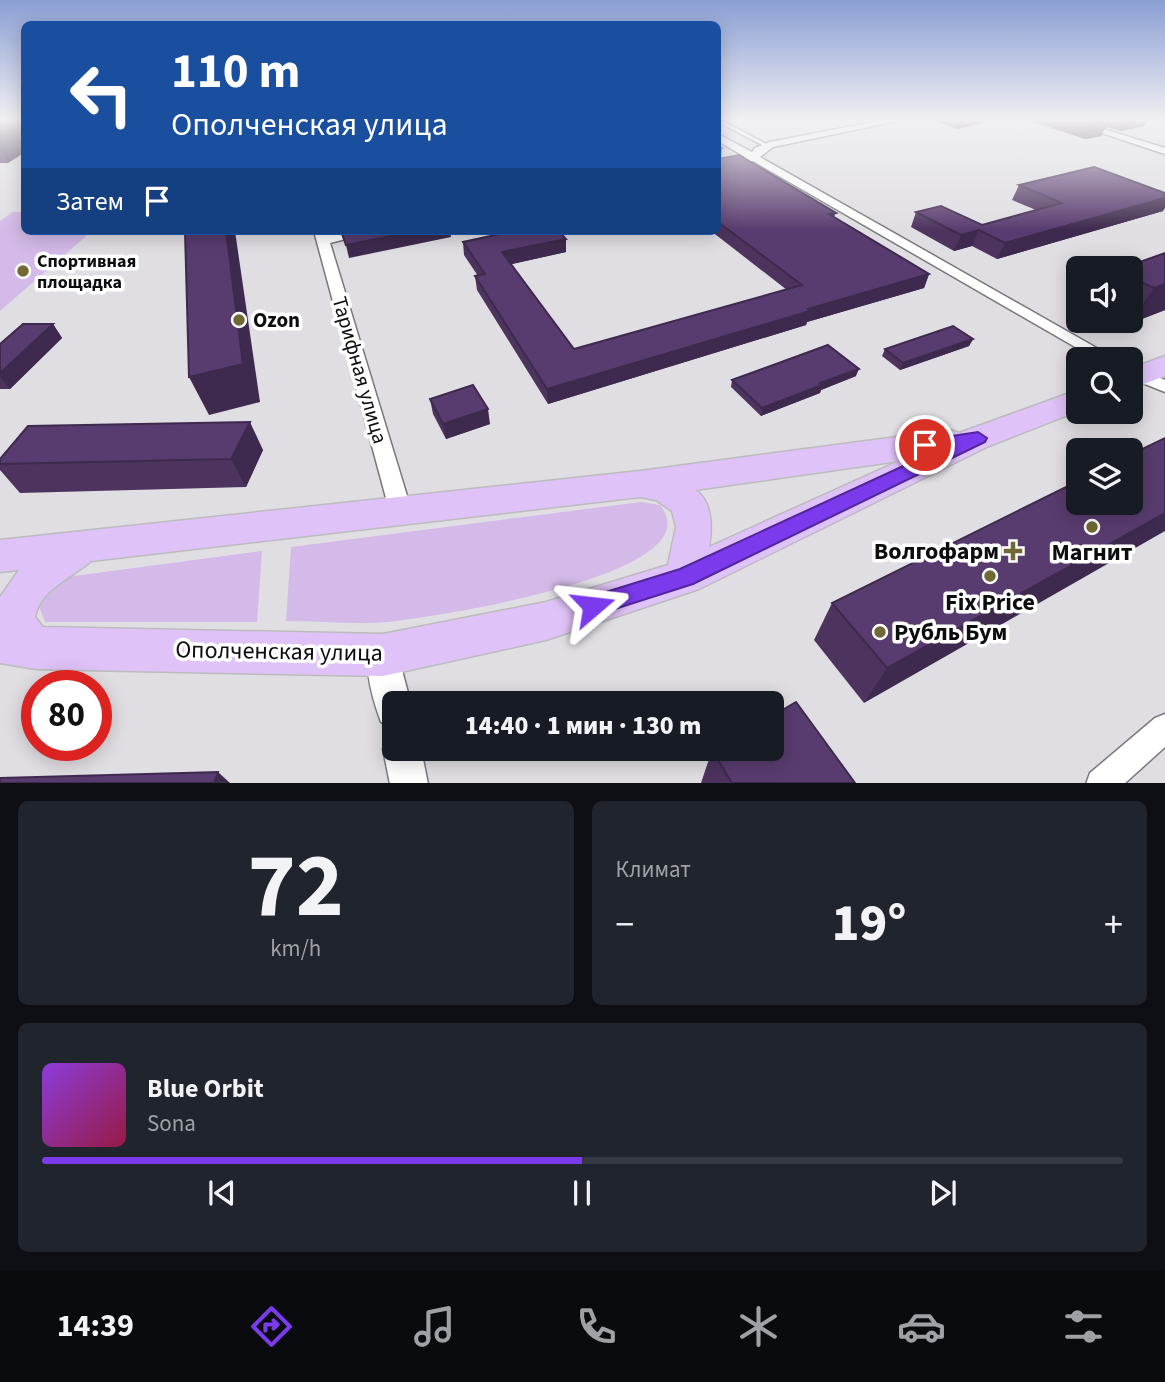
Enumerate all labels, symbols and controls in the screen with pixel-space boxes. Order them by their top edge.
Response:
text: 110 m [171,37,300,107]
icon: left [56,49,147,140]
text: Ополченская улица [171,102,448,148]
icon: arrive [138,182,176,220]
text: Затем [56,183,124,220]
place label: Спортивная площадка [37,249,136,295]
map controls [1066,256,1143,515]
button: sound [1066,256,1143,333]
marker: Спортивная площадка [15,263,31,279]
street label: Тарифная улица [325,293,395,447]
place label: Ozon [253,305,300,335]
marker: Ozon [231,312,247,328]
button: search [1066,347,1143,424]
pin [895,415,955,475]
icon: arrive [906,426,944,464]
button: layers [1066,438,1143,515]
marker: Магнит [1084,519,1100,535]
place label: Волгофарм [874,534,999,569]
place label: Магнит [1051,535,1133,570]
marker: Волгофарм [1005,543,1021,559]
marker: Fix Price [982,568,998,584]
position arrow [556,569,630,643]
place label: Fix Price [945,585,1035,620]
place label: Рубль Бум [894,615,1007,650]
marker: Рубль Бум [872,624,888,640]
street label: Ополченская улица [175,632,383,671]
speed limit sign: 80 [21,670,112,761]
text: 14:40 · 1 мин · 130 m [465,707,701,744]
text: 72 [248,822,344,951]
text: Климат [616,853,691,886]
text: 19° [832,887,907,961]
text: − [616,898,634,952]
text: + [1104,898,1123,952]
text: km/h [270,932,321,965]
text: Blue Orbit [147,1070,264,1107]
text: Sona [147,1107,196,1140]
icon: previous [203,1174,241,1212]
icon: pause [563,1174,601,1212]
icon: next [924,1174,962,1212]
icon: directions [247,1302,296,1351]
icon: music [410,1302,459,1351]
icon: phone [572,1302,621,1351]
icon: climate [734,1302,783,1351]
icon: car [897,1302,946,1351]
icon: filters [1059,1302,1108,1351]
text: 14:39 [57,1303,134,1349]

